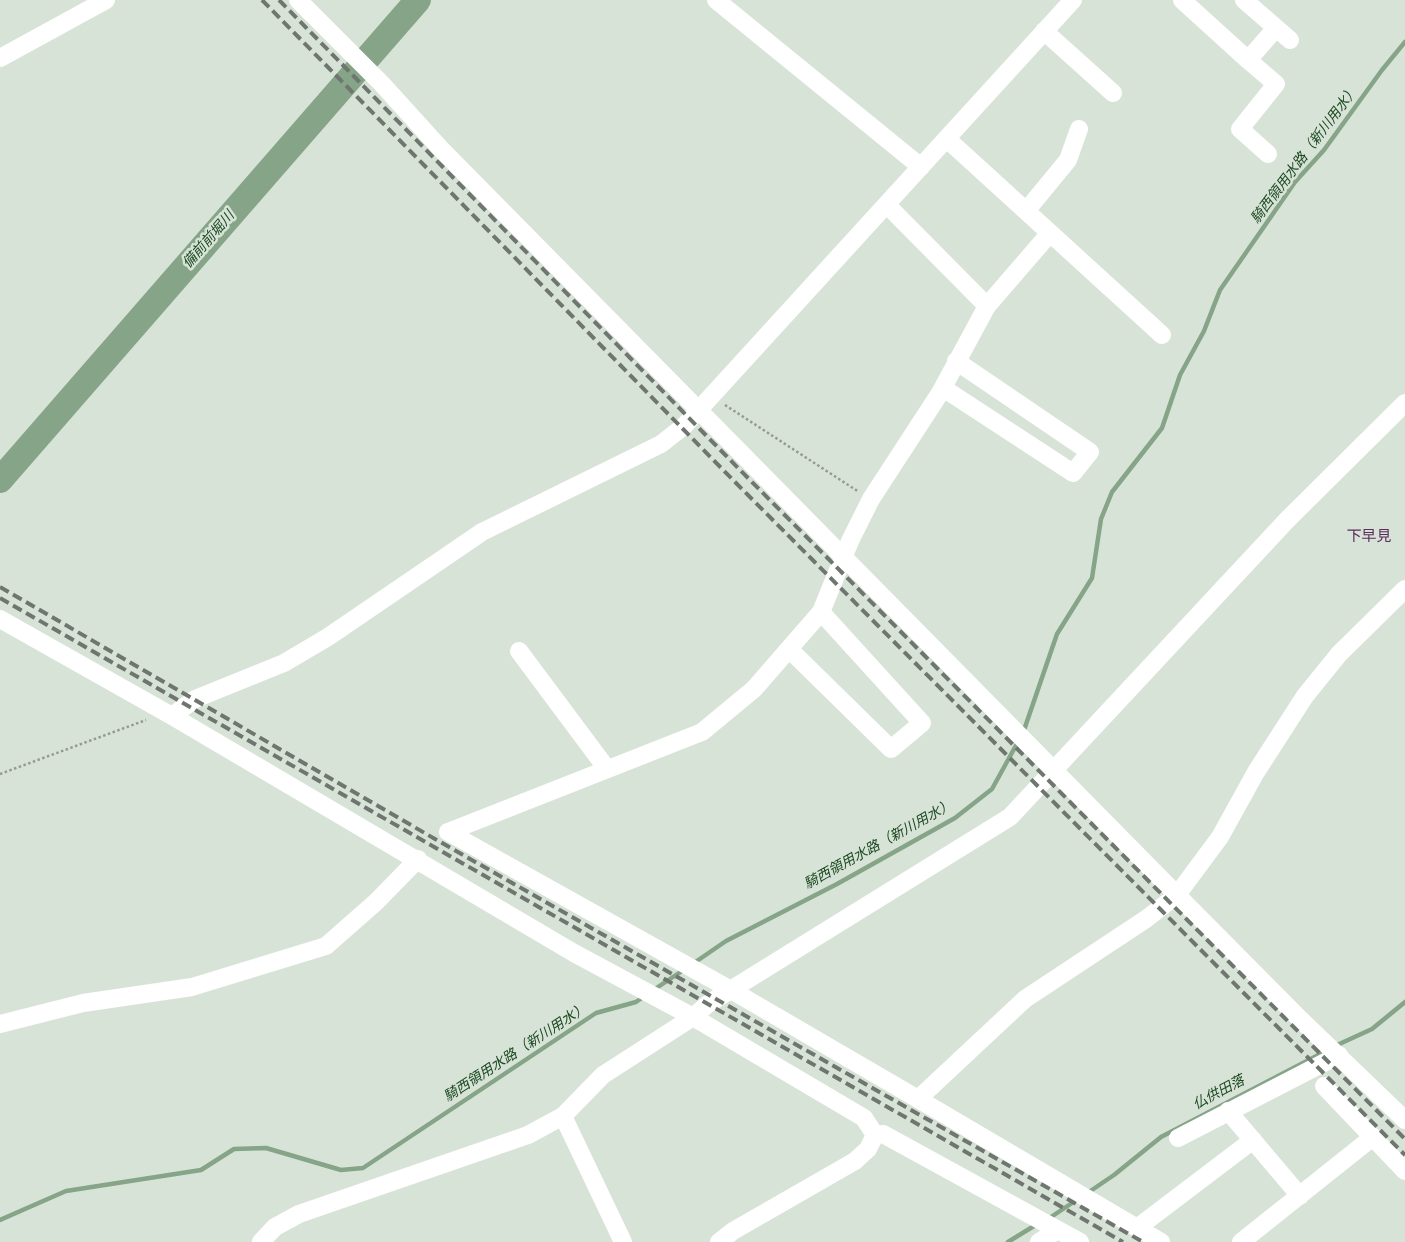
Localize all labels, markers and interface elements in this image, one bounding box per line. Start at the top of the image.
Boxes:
water label: 騎西領用水路（新川用水） [1248,83,1362,227]
water label: 備前前堀川 [180,208,238,272]
district label: 下早見 [1347,528,1391,546]
water label: 騎西領用水路（新川用水） [801,797,957,893]
water label: 騎西領用水路（新川用水） [441,1000,591,1106]
water label: 仏供田落 [1190,1072,1248,1114]

